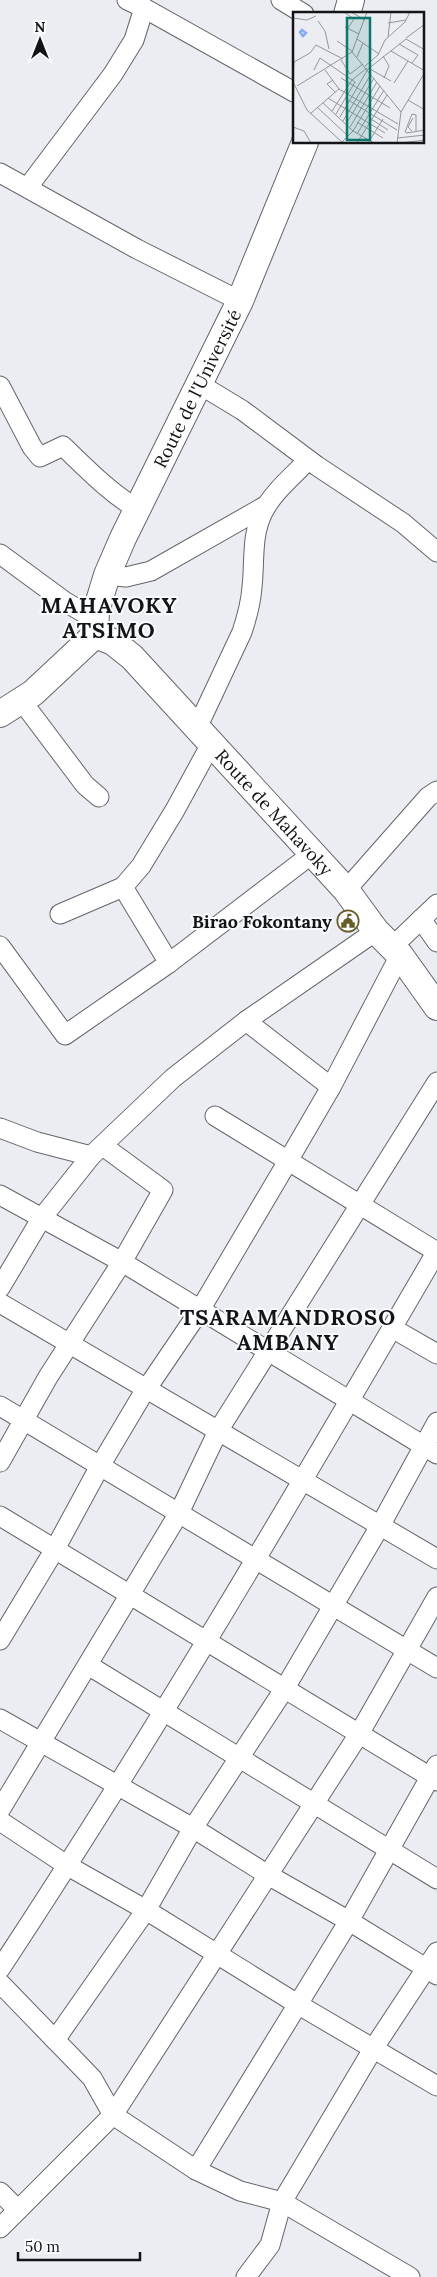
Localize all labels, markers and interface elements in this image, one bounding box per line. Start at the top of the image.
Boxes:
inset map [293,12,424,144]
north arrow [15,15,65,65]
text: N [35,18,46,36]
street label: Route de l'Université [148,305,246,472]
district label: MAHAVOKY ATSIMO [41,591,177,644]
street label: Route de Mahavoky [211,744,339,880]
public building icon: Birao Fokontany [336,909,360,933]
place label: Birao Fokontany [192,910,332,933]
district label: TSARAMANDROSO AMBANY [180,1303,396,1356]
scale bar [18,2230,140,2262]
text: 50 m [25,2237,60,2256]

